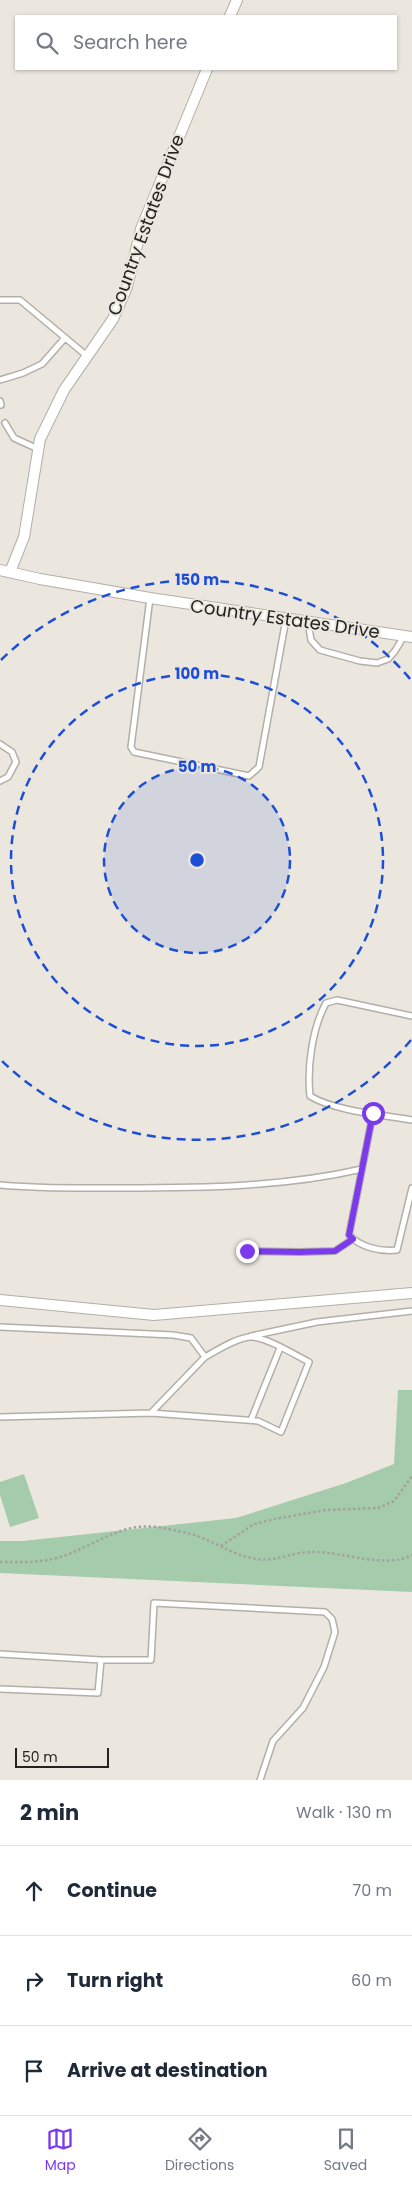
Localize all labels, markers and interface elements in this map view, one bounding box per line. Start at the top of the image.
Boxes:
search box [15,15,397,70]
icon: search [33,29,61,57]
text: Search here [73,29,187,56]
street label: Country Estates Drive [101,131,190,319]
text: 150 m [175,569,219,590]
street label: Country Estates Drive [189,593,381,644]
text: 100 m [175,663,219,684]
text: 50 m [178,756,216,777]
centre of rings [188,851,206,869]
route start [362,1102,385,1125]
route end [236,1240,259,1263]
scale bar [15,1745,109,1768]
text: 50 m [22,1747,58,1767]
text: 2 min [20,1798,79,1827]
text: Walk · 130 m [296,1801,392,1824]
icon: ahead [20,1877,48,1905]
text: Continue [67,1877,157,1904]
text: 70 m [352,1879,392,1902]
icon: right [20,1967,48,1995]
text: Turn right [67,1967,163,1994]
text: 60 m [351,1969,392,1992]
icon: arrive [20,2057,48,2085]
text: Arrive at destination [67,2057,268,2084]
tab: Map [45,2125,76,2176]
tab: Directions [165,2125,234,2176]
tab: Saved [324,2125,367,2176]

